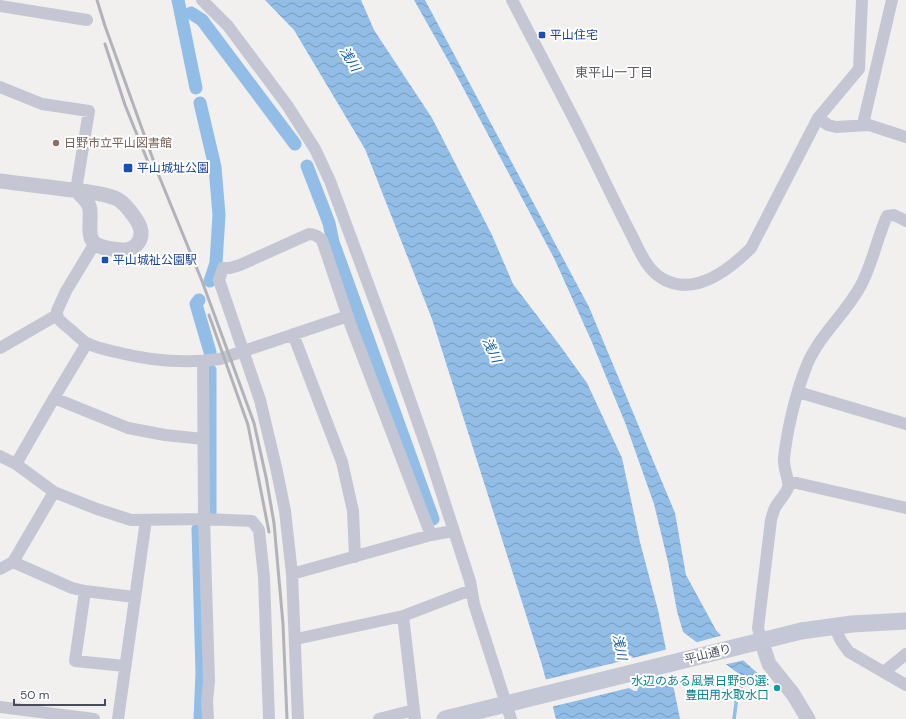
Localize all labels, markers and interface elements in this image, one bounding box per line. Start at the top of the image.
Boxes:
place label: 平山住宅 [550,27,598,43]
marker: 平山住宅 [537,30,547,40]
water label: 浅川 [336,43,365,76]
district label: 東平山一丁目 [575,64,653,81]
place label: 日野市立平山図書館 [64,135,172,151]
marker: 日野市立平山図書館 [51,138,61,148]
place label: 平山城址公園 [137,160,209,176]
marker: 平山城址公園 [122,162,134,174]
place label: 平山城祉公園駅 [113,252,197,268]
marker: 平山城祉公園駅 [100,255,110,265]
water label: 浅川 [479,335,506,367]
water label: 浅川 [609,633,631,663]
street label: 平山通り [683,640,733,668]
place label: 水辺のある風景日野50選: 豊田用水取水口 [631,673,769,703]
scale bar [14,681,105,707]
marker: 水辺のある風景日野50選: 豊田用水取水口 [772,683,782,693]
text: 50 m [20,687,49,703]

